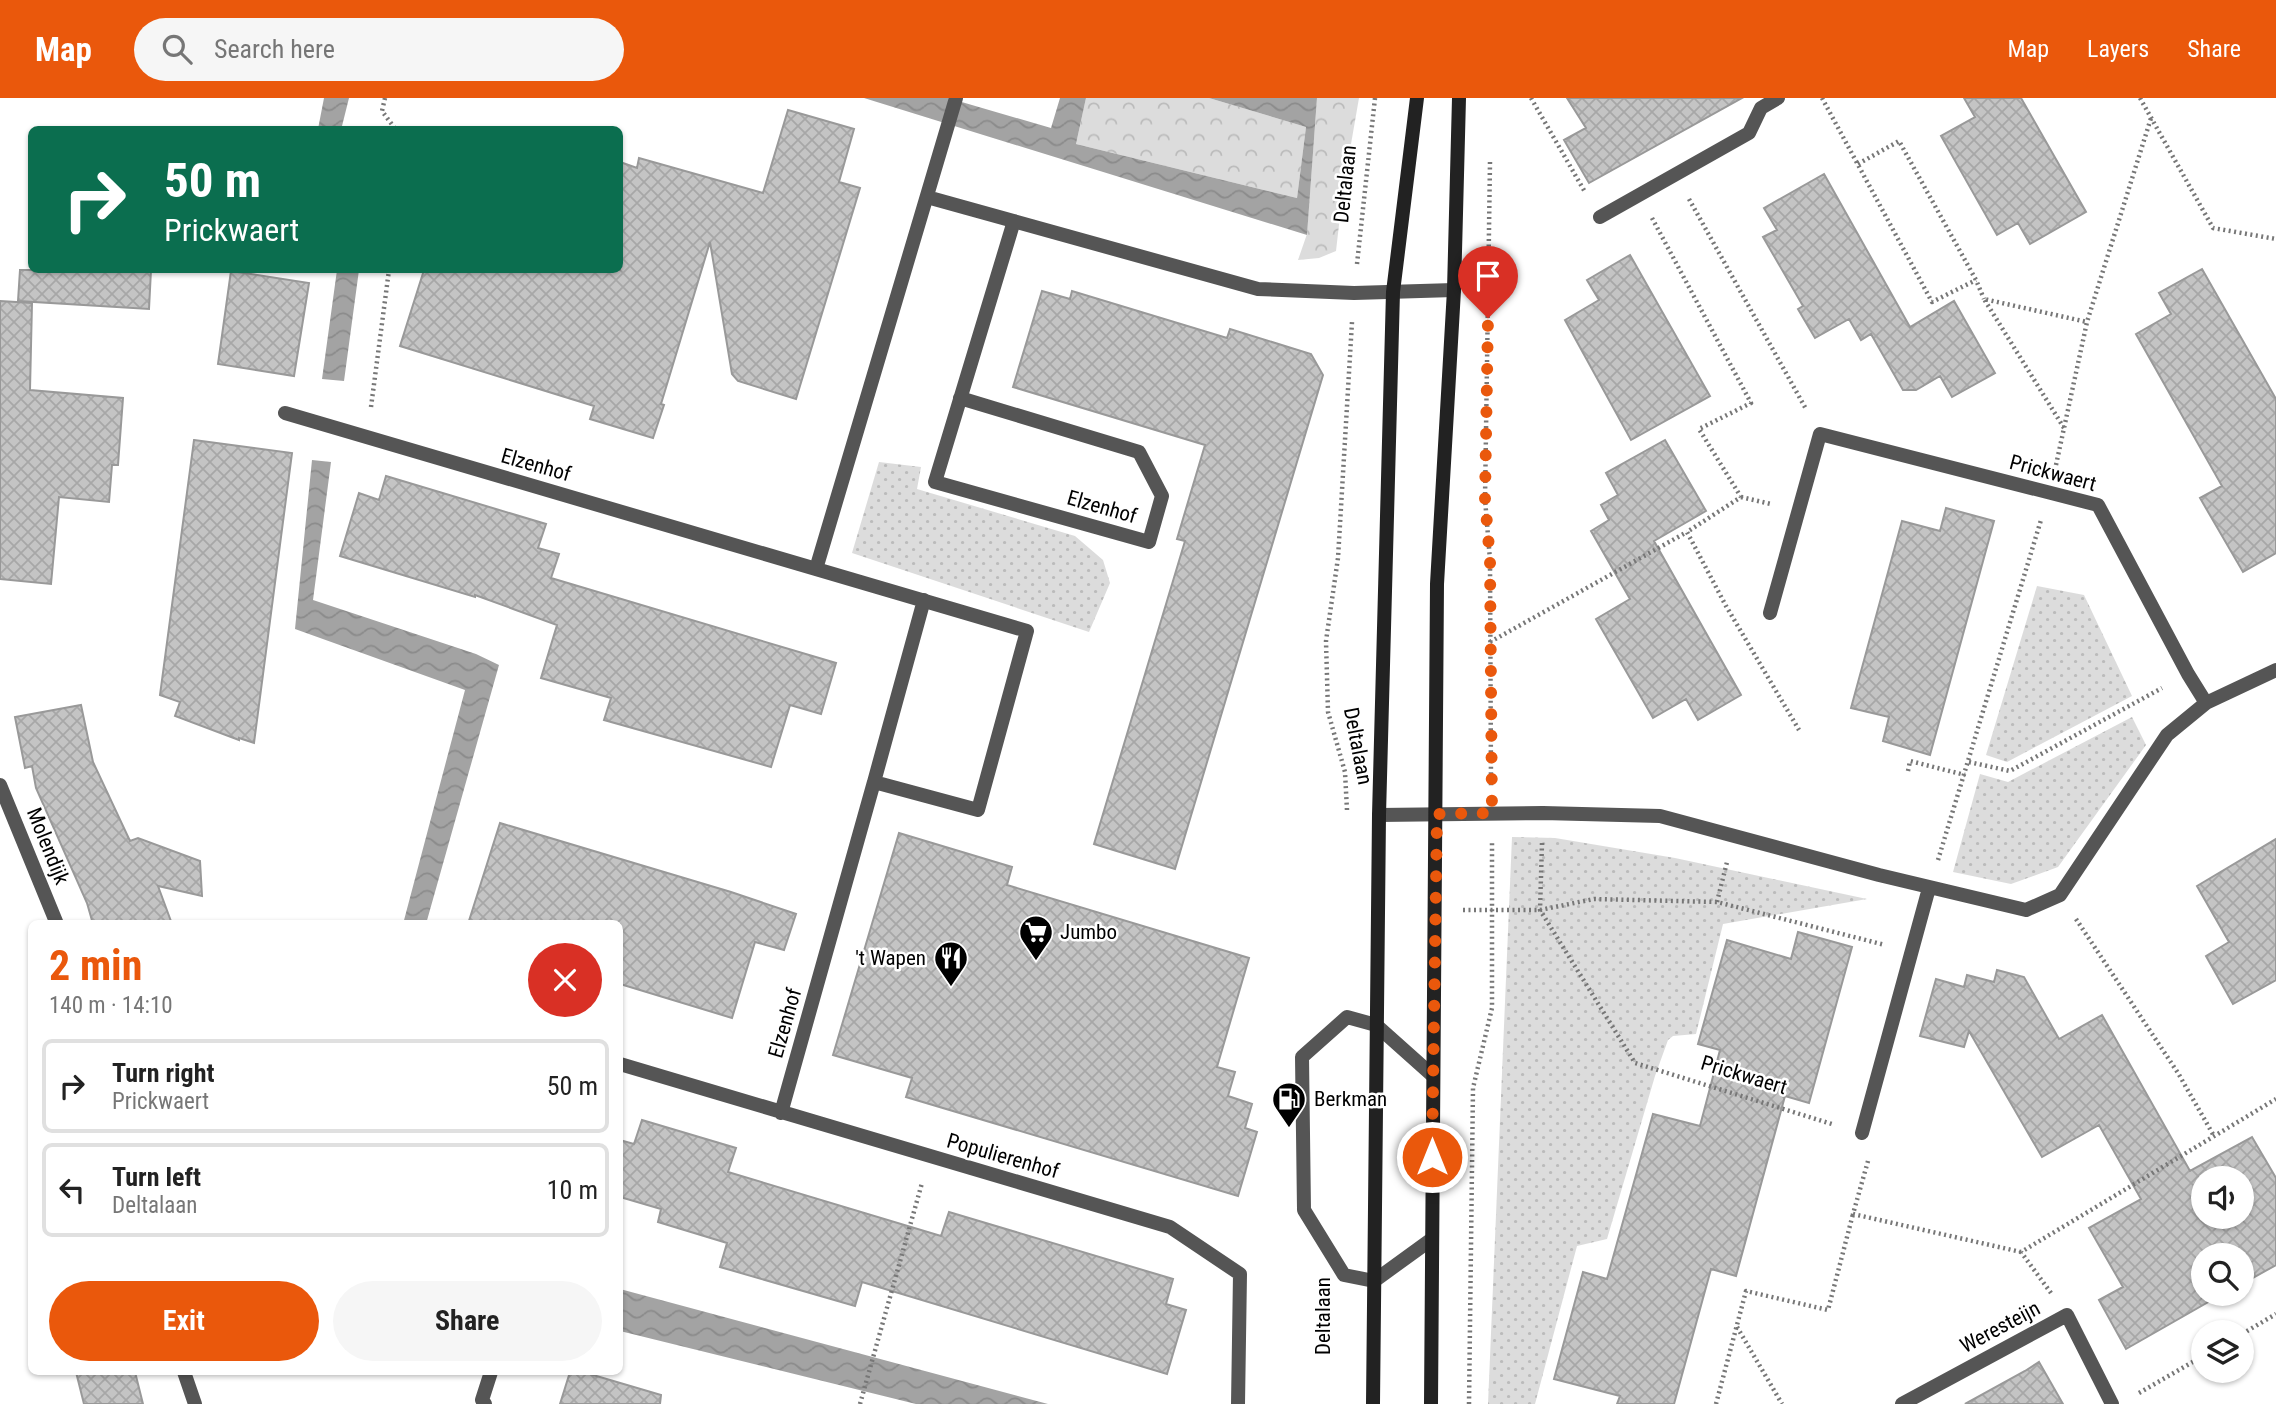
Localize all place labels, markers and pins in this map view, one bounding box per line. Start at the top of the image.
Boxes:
pin [1458,246,1518,318]
supermarket icon: Jumbo [1017,913,1055,962]
place label: Jumbo [1060,920,1117,944]
restaurant icon: 't Wapen [932,939,970,988]
place label: 't Wapen [855,946,926,970]
fuel station icon: Berkman [1270,1080,1308,1129]
place label: Berkman [1314,1087,1387,1111]

